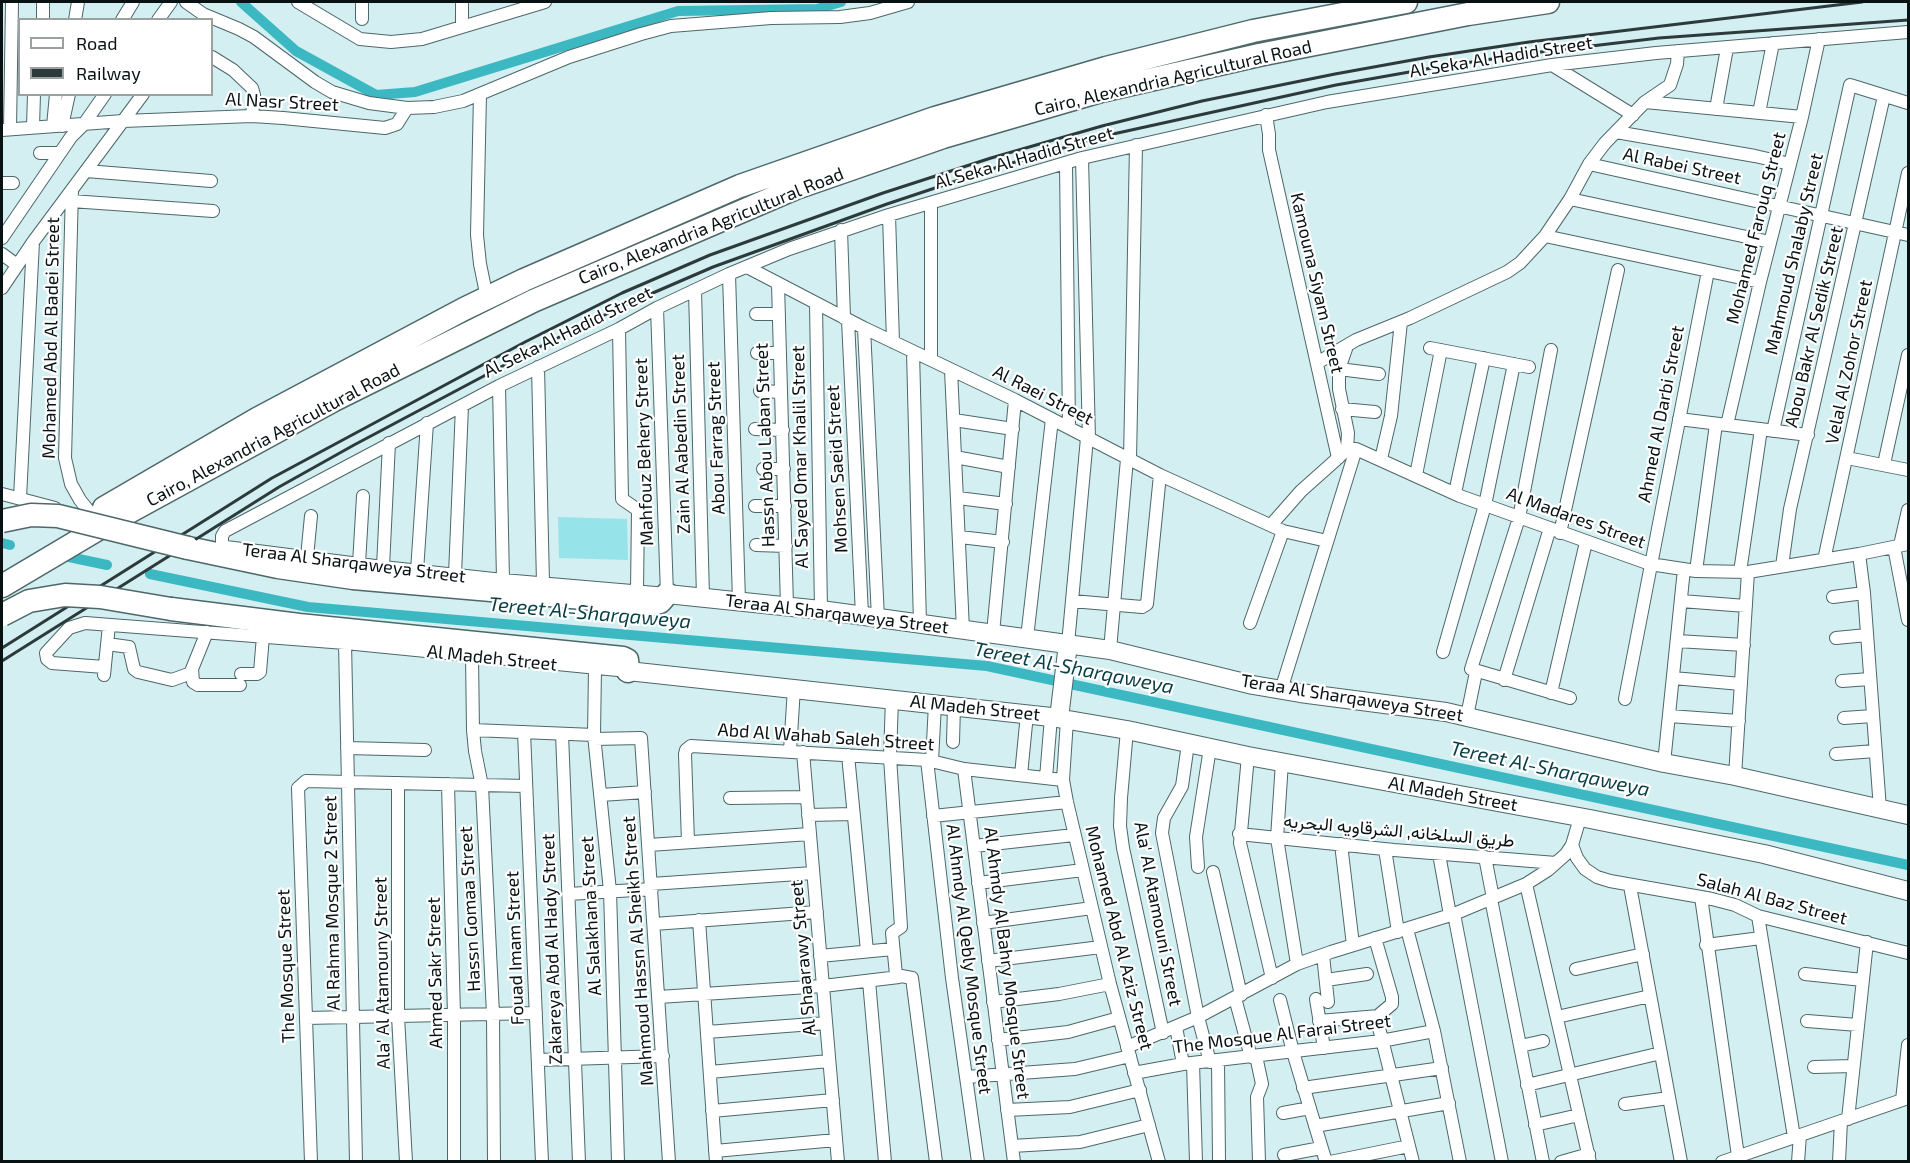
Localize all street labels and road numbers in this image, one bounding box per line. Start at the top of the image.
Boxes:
street label: Al Seka Al Hadid Street [1408,32,1594,82]
street label: Cairo, Alexandria Agricultural Road [1032,36,1314,120]
street label: Al Nasr Street [225,88,339,116]
street label: Al Seka Al Hadid Street [932,122,1116,194]
street label: Mohamed Farouq Street [1722,130,1790,326]
street label: Al Rabei Street [1621,143,1743,189]
street label: Mahmoud Shalaby Street [1760,151,1828,357]
street label: Cairo, Alexandria Agricultural Road [575,163,847,289]
street label: Kamouna Siyam Street [1286,191,1348,375]
street label: Mohamed Abd Al Badei Street [38,217,64,459]
street label: Abou Bakr Al Sedik Street [1780,224,1848,430]
street label: Velal Al Zohor Street [1821,278,1877,446]
street label: Al Seka Al Hadid Street [480,282,656,382]
street label: Ahmed Al Darbi Street [1633,324,1689,504]
street label: Hassn Abou Laban Street [751,342,779,548]
street label: Al Sayed Omar Khalil Street [787,345,813,569]
street label: Zain Al Aabedin Street [667,354,695,534]
street label: Mahfouz Behery Street [630,358,658,546]
street label: Cairo, Alexandria Agricultural Road [143,359,403,511]
street label: Al Raei Street [989,360,1097,430]
street label: Abou Farrag Street [703,361,729,515]
street label: Mohsen Saeid Street [822,384,852,554]
street label: Al Madares Street [1504,483,1648,553]
street label: Teraa Al Sharqaweya Street [241,539,467,587]
street label: Teraa Al Sharqaweya Street [724,590,950,638]
street label: Al Madeh Street [426,640,558,676]
street label: Teraa Al Sharqaweya Street [1239,670,1465,726]
street label: Al Madeh Street [909,690,1041,726]
street label: Abd Al Wahab Saleh Street [717,719,935,755]
street label: Al Madeh Street [1387,772,1519,816]
street label: Al Rahma Mosque 2 Street [319,795,345,1011]
street label: طريق السلخانه, الشرقاويه البحريه [1283,810,1515,852]
street label: Mahmoud Hassn Al Sheikh Street [618,815,658,1087]
street label: Ala' Al Atamouni Street [1130,820,1186,1008]
street label: Al Ahmdy Al Qebly Mosque Street [942,823,996,1095]
street label: Mohamed Abd Al Aziz Street [1081,824,1157,1052]
street label: Hassn Gomaa Street [455,826,485,992]
street label: Al Ahmdy Al Bahry Mosque Street [980,826,1034,1100]
street label: Zakareya Abd Al Hady Street [537,833,567,1065]
street label: Al Salakhana Street [576,836,606,996]
street label: Salah Al Baz Street [1695,869,1849,929]
street label: Fouad Imam Street [502,871,528,1025]
street label: Ala' Al Atamouny Street [370,877,394,1069]
street label: Al Shaarawy Street [785,879,821,1037]
street label: The Mosque Street [273,889,299,1043]
street label: Ahmed Sakr Street [423,897,447,1049]
street label: The Mosque Al Farai Street [1172,1010,1392,1058]

